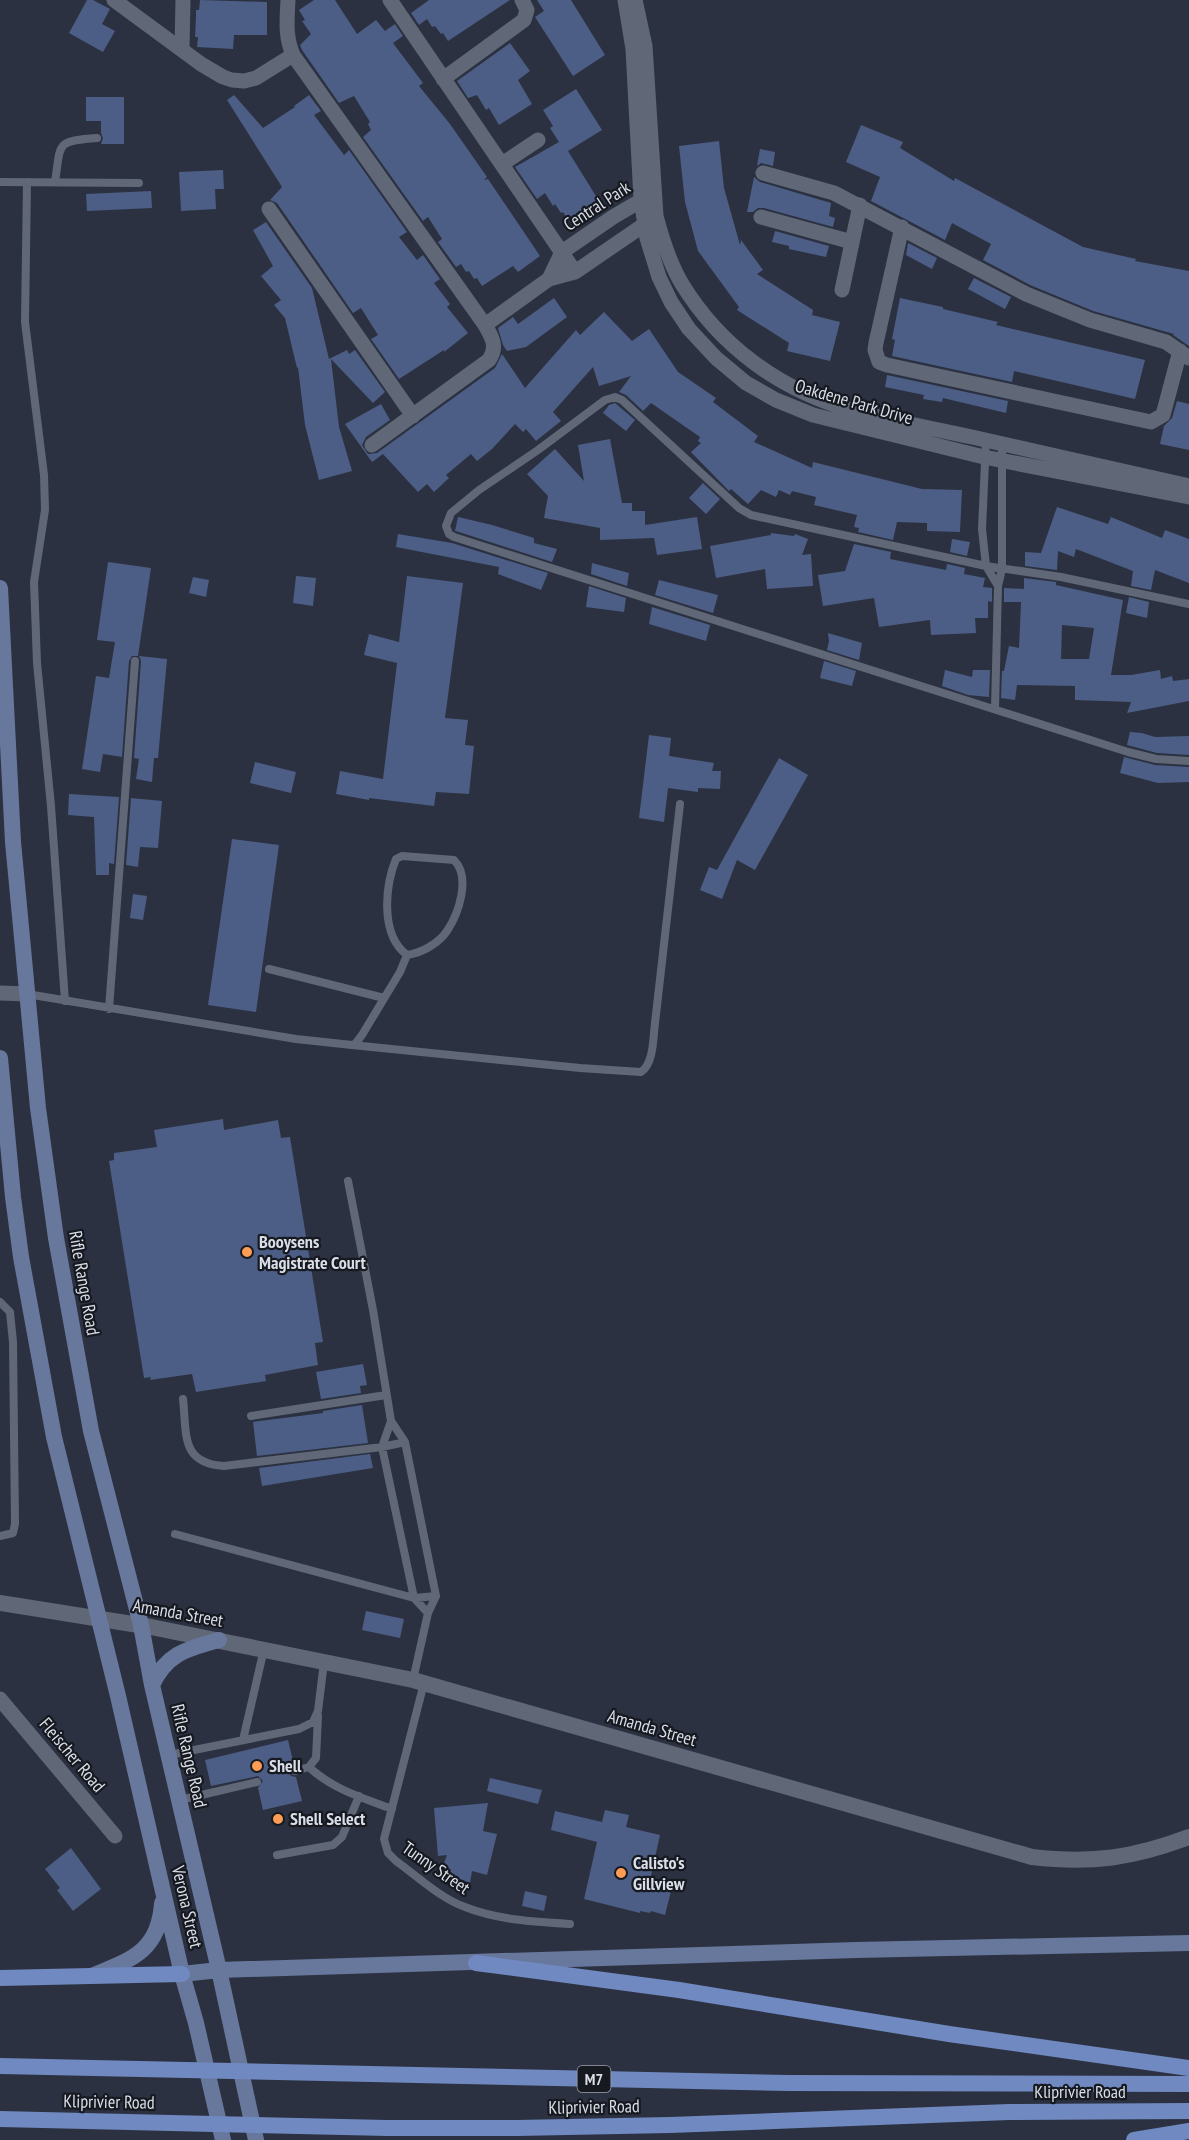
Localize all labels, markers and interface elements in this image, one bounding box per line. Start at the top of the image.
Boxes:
street label: Central Park [559,176,634,236]
street label: Oakdene Park Drive [793,374,916,429]
street label: Rifle Range Road [64,1229,105,1337]
place label: Booysens Magistrate Court [259,1230,367,1274]
marker: Booysens Magistrate Court [240,1245,254,1259]
street label: Amanda Street [131,1593,225,1632]
street label: Rifle Range Road [166,1702,213,1810]
street label: Amanda Street [605,1704,699,1751]
street label: Fleischer Road [35,1713,110,1797]
place label: Shell [269,1754,302,1777]
marker: Shell [250,1759,264,1773]
place label: Shell Select [290,1807,366,1830]
marker: Shell Select [271,1812,285,1826]
street label: Tunny Street [398,1836,475,1899]
place label: Calisto's Gillview [633,1851,685,1895]
street label: Verona Street [167,1863,208,1950]
marker: Calisto's Gillview [614,1866,628,1880]
road number: M7 [578,2066,610,2092]
street label: Kliprivier Road [1034,2080,1126,2103]
street label: Kliprivier Road [63,2089,155,2114]
street label: Kliprivier Road [548,2094,640,2119]

